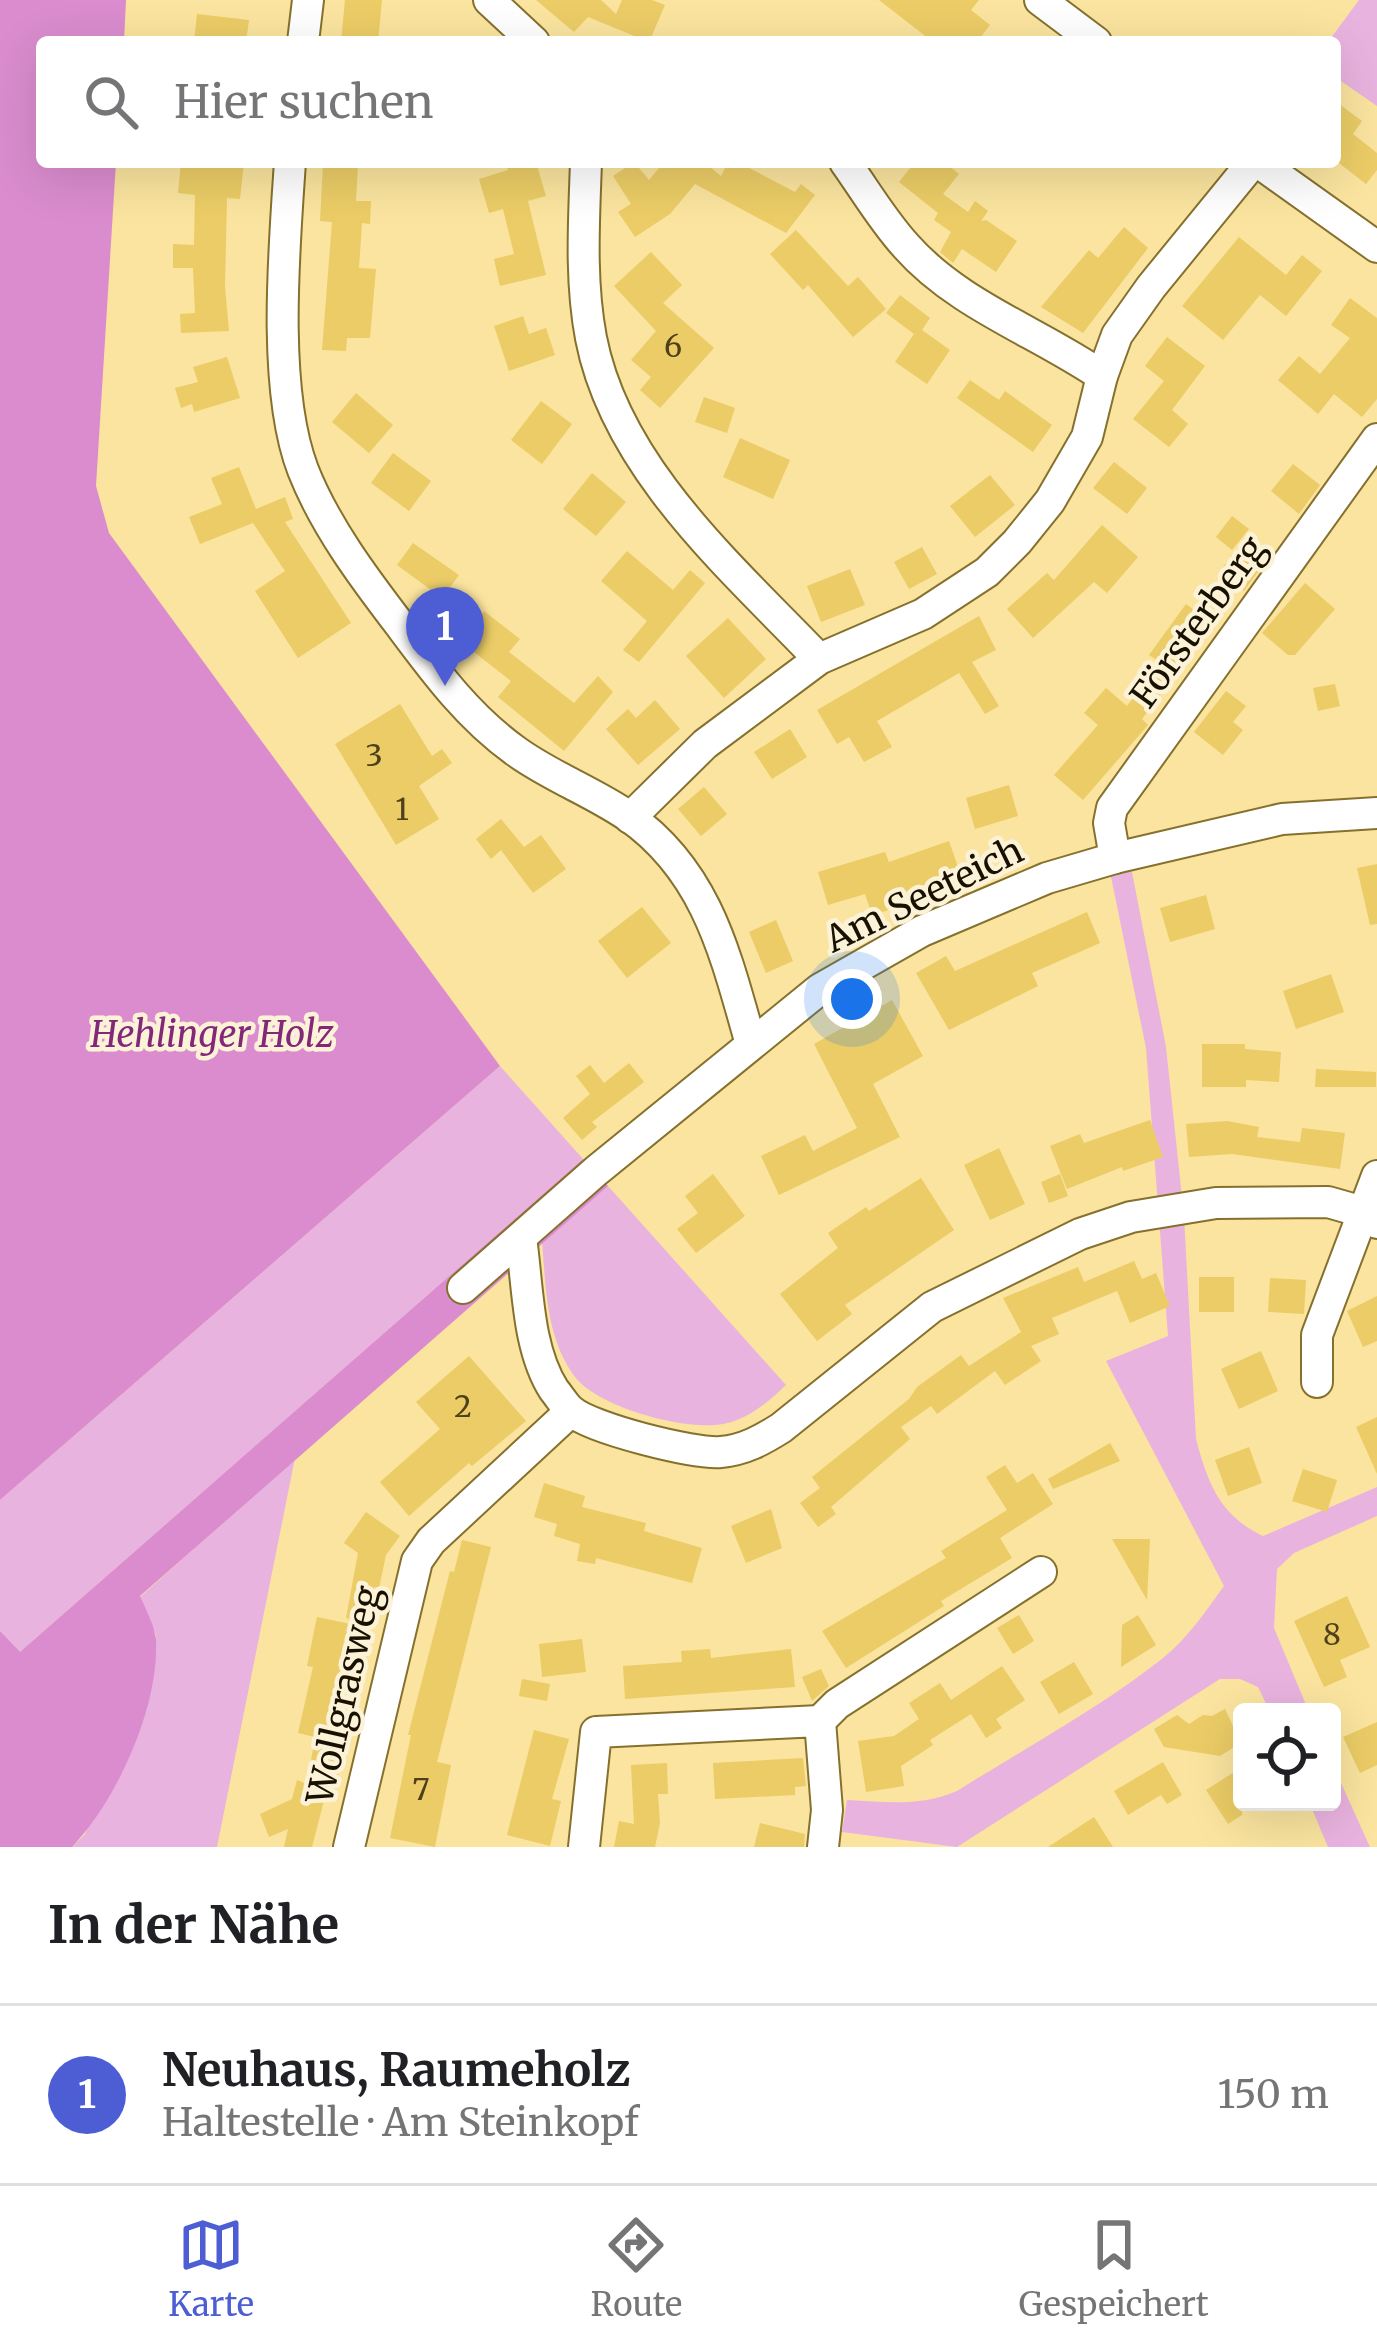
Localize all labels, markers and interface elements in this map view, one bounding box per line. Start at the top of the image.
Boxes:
search box [36,36,1341,168]
icon: search [78,69,144,135]
text: Hier suchen [174,74,433,130]
house number: 6 [664,327,682,365]
street label: Försterberg [1121,527,1275,717]
pin: 1 [406,587,484,686]
house number: 3 [365,736,383,774]
house number: 1 [395,790,409,828]
street label: Am Seeteich [817,828,1030,963]
your location [822,969,882,1029]
park label: Hehlinger Holz [89,1012,334,1057]
house number: 2 [454,1387,472,1425]
street label: Wollgrasweg [297,1581,391,1810]
house number: 8 [1323,1615,1341,1653]
map controls [1233,1703,1341,1811]
button: locate [1233,1703,1341,1811]
house number: 7 [412,1770,430,1808]
text: In der Nähe [48,1893,339,1957]
text: Neuhaus, Raumeholz [162,2042,630,2098]
text: 1 [78,2070,96,2119]
text: 150 m [1217,2070,1329,2119]
text: Haltestelle · Am Steinkopf [162,2098,639,2147]
tab: Karte [168,2212,254,2325]
tab: Route [590,2212,682,2325]
tab: Gespeichert [1019,2212,1209,2325]

